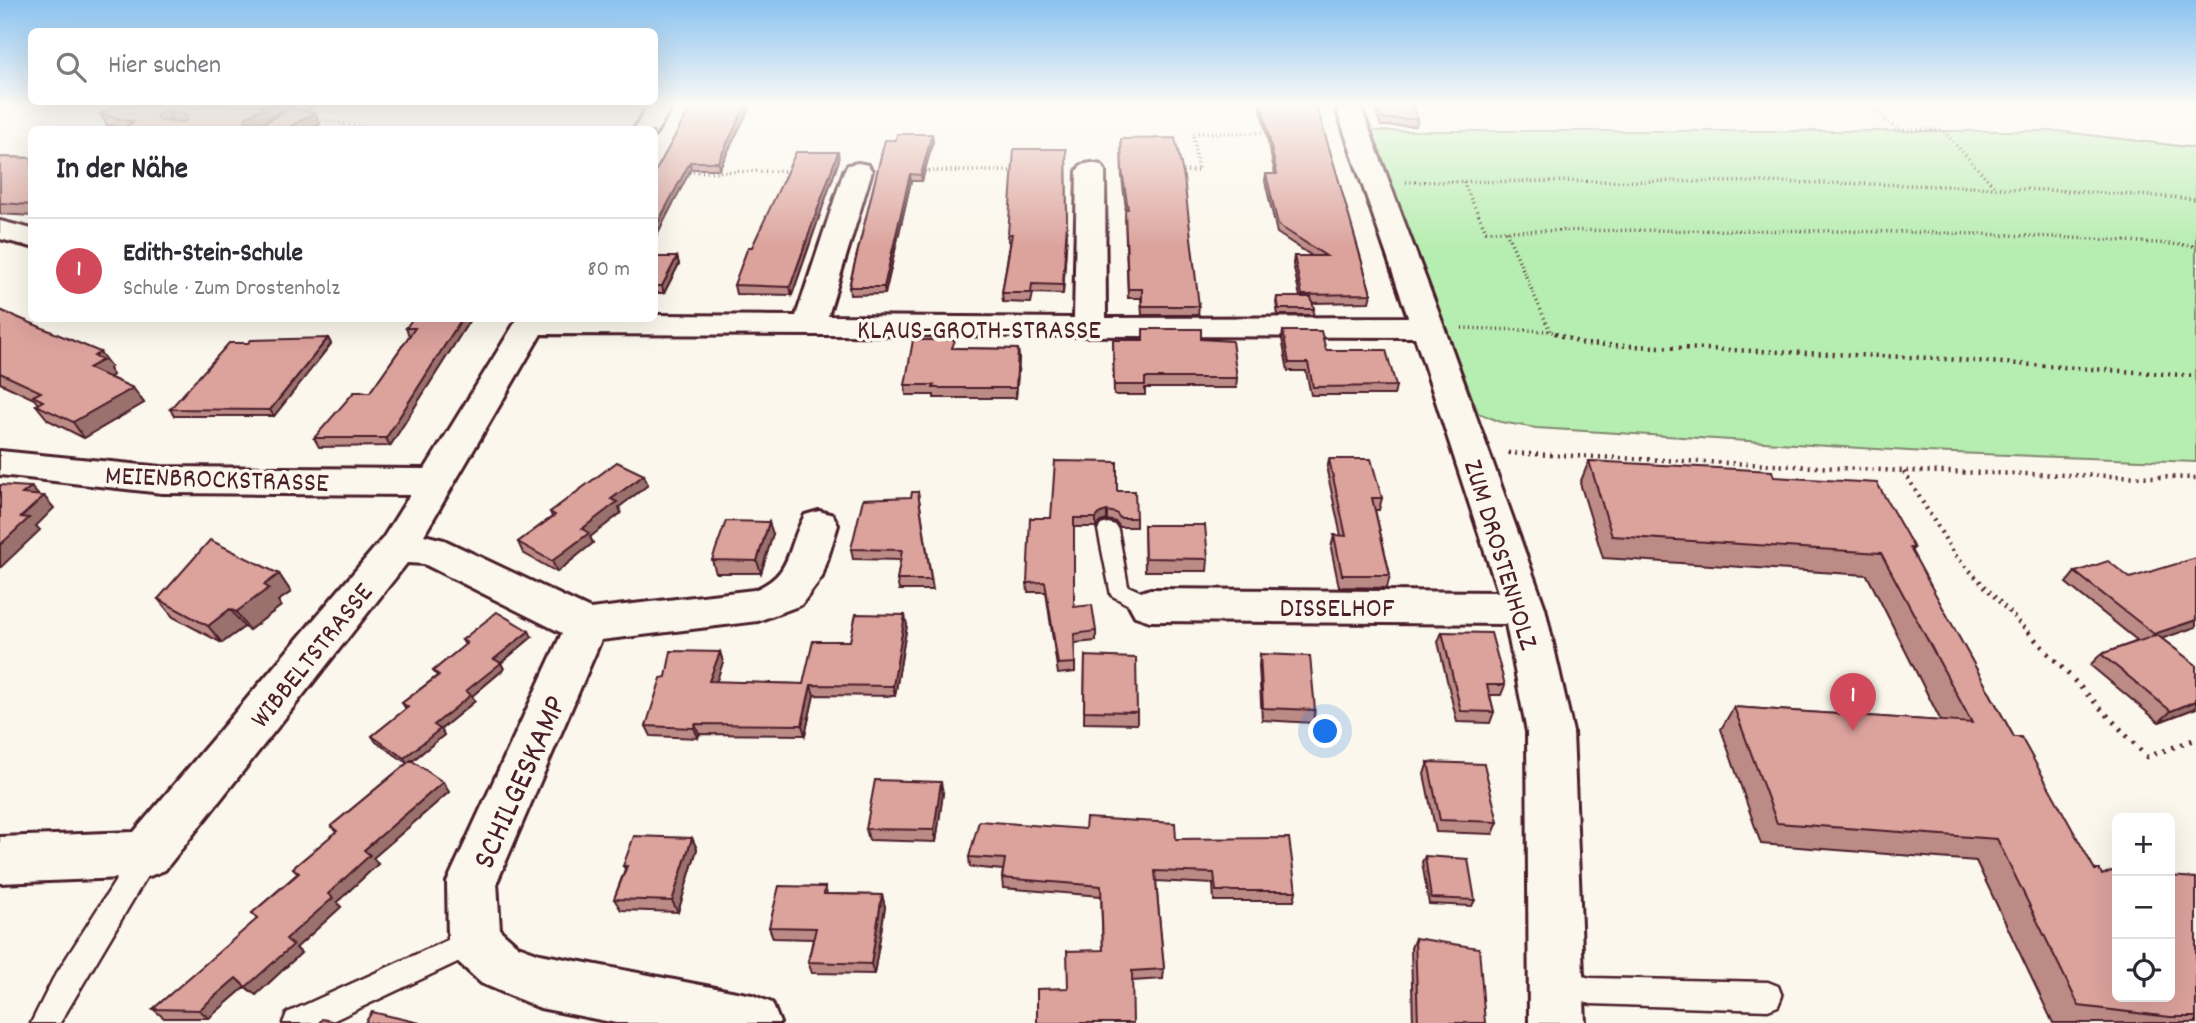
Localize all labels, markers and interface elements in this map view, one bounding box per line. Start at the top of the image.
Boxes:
search box [28,28,658,105]
icon: search [52,48,90,86]
text: Hier suchen [108,48,221,85]
text: In der Nähe [56,150,188,193]
text: Edith-Stein-Schule [123,236,303,273]
text: 1 [76,254,82,287]
text: 80 m [587,254,630,287]
text: Schule · Zum Drostenholz [123,273,340,306]
street label: KLAUS-GROTH-STRASSE [857,313,1101,353]
street label: ZUM DROSTENHOLZ [1450,455,1546,656]
street label: MEIENBROCKSTRASSE [104,458,330,506]
street label: WIBBELTSTRASSE [243,576,385,738]
street label: DISSELHOF [1280,591,1395,631]
pin: 1 [1830,673,1876,731]
street label: SCHILGESKAMP [463,689,581,877]
your location [1308,714,1342,748]
map controls [2112,813,2175,1002]
button: + [2112,813,2175,876]
button: − [2112,876,2175,939]
button: locate [2112,939,2175,1002]

